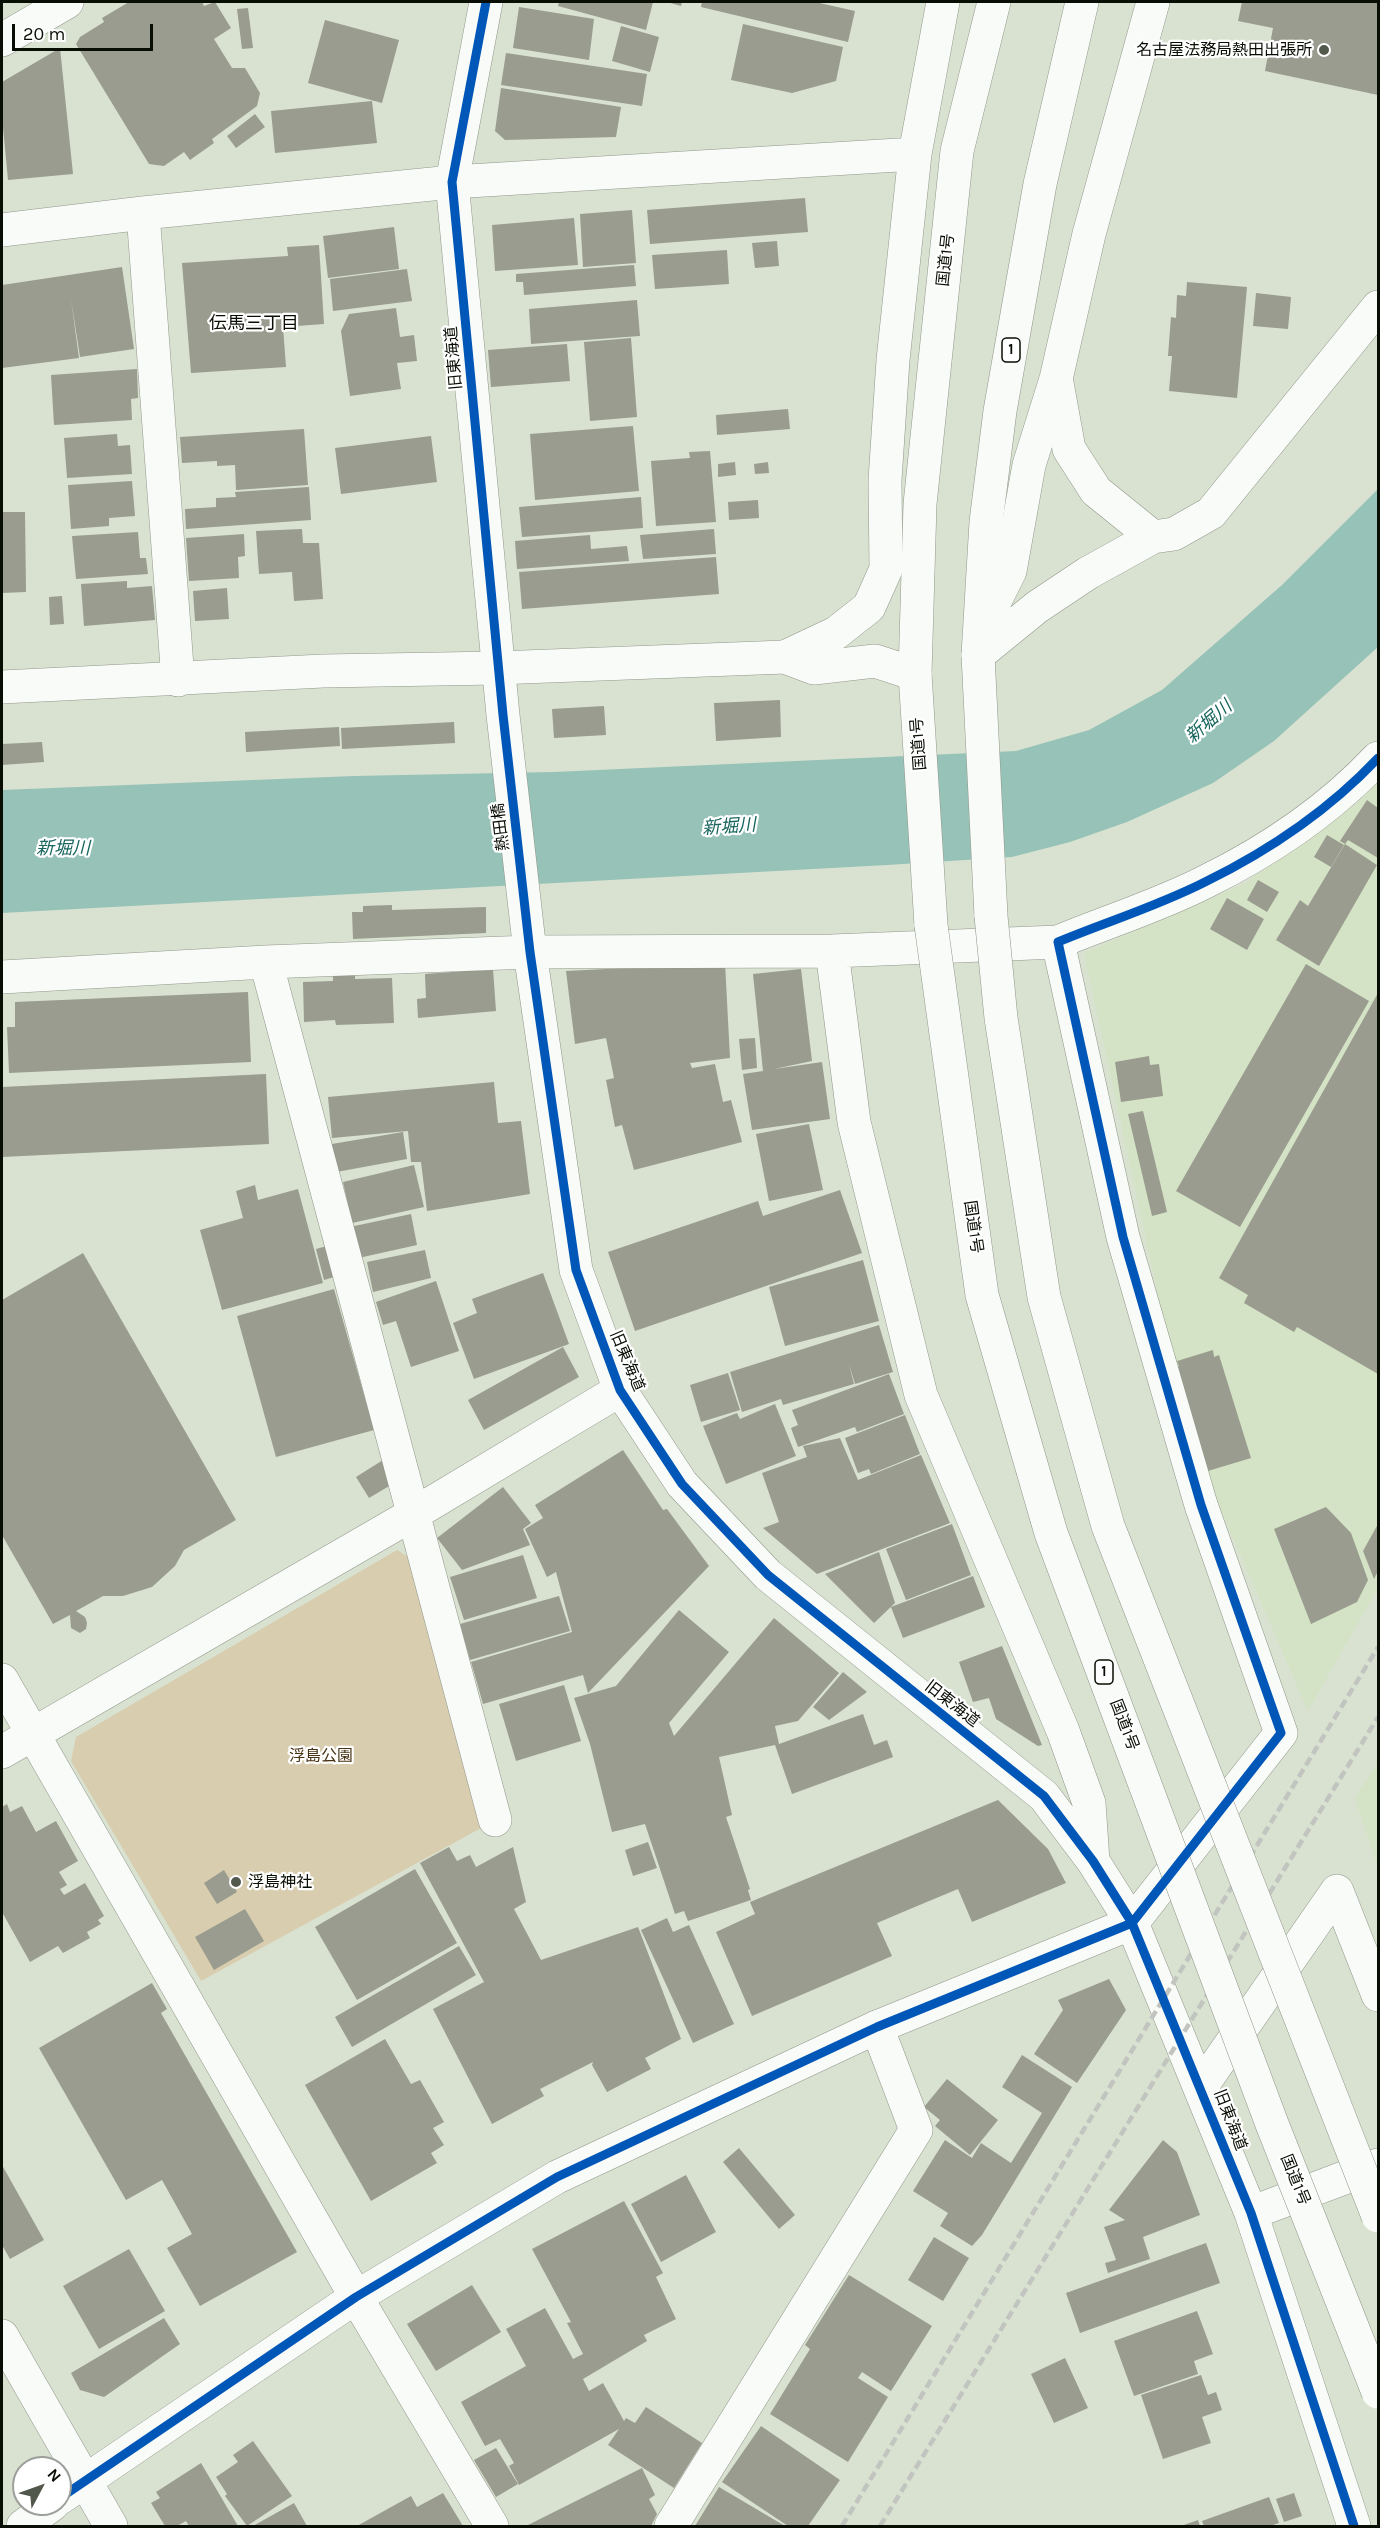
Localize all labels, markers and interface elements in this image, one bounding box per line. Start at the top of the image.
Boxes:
scale bar [15,12,156,50]
text: 20 m [23,23,65,45]
place label: 名古屋法務局熱田出張所 [1136,40,1312,60]
marker: 名古屋法務局熱田出張所 [1317,43,1331,57]
street label: 国道1号 [934,232,958,288]
district label: 伝馬三丁目 [209,313,299,335]
street label: 旧東海道 [442,325,466,391]
road number: 1 [1002,338,1020,362]
water label: 新堀川 [1182,696,1236,748]
street label: 国道1号 [908,717,930,771]
street label: 熱田橋 [489,802,513,852]
water label: 新堀川 [701,814,757,840]
water label: 新堀川 [36,838,90,860]
street label: 国道1号 [960,1199,986,1255]
street label: 旧東海道 [606,1328,648,1394]
road number: 1 [1095,1660,1113,1684]
street label: 旧東海道 [921,1677,983,1731]
street label: 国道1号 [1105,1697,1143,1753]
park label: 浮島公園 [289,1746,353,1766]
place label: 浮島神社 [248,1872,312,1892]
marker: 浮島神社 [229,1875,243,1889]
street label: 旧東海道 [1210,2087,1250,2153]
street label: 国道1号 [1276,2152,1314,2208]
north arrow [12,2456,72,2516]
text: N [44,2465,65,2486]

